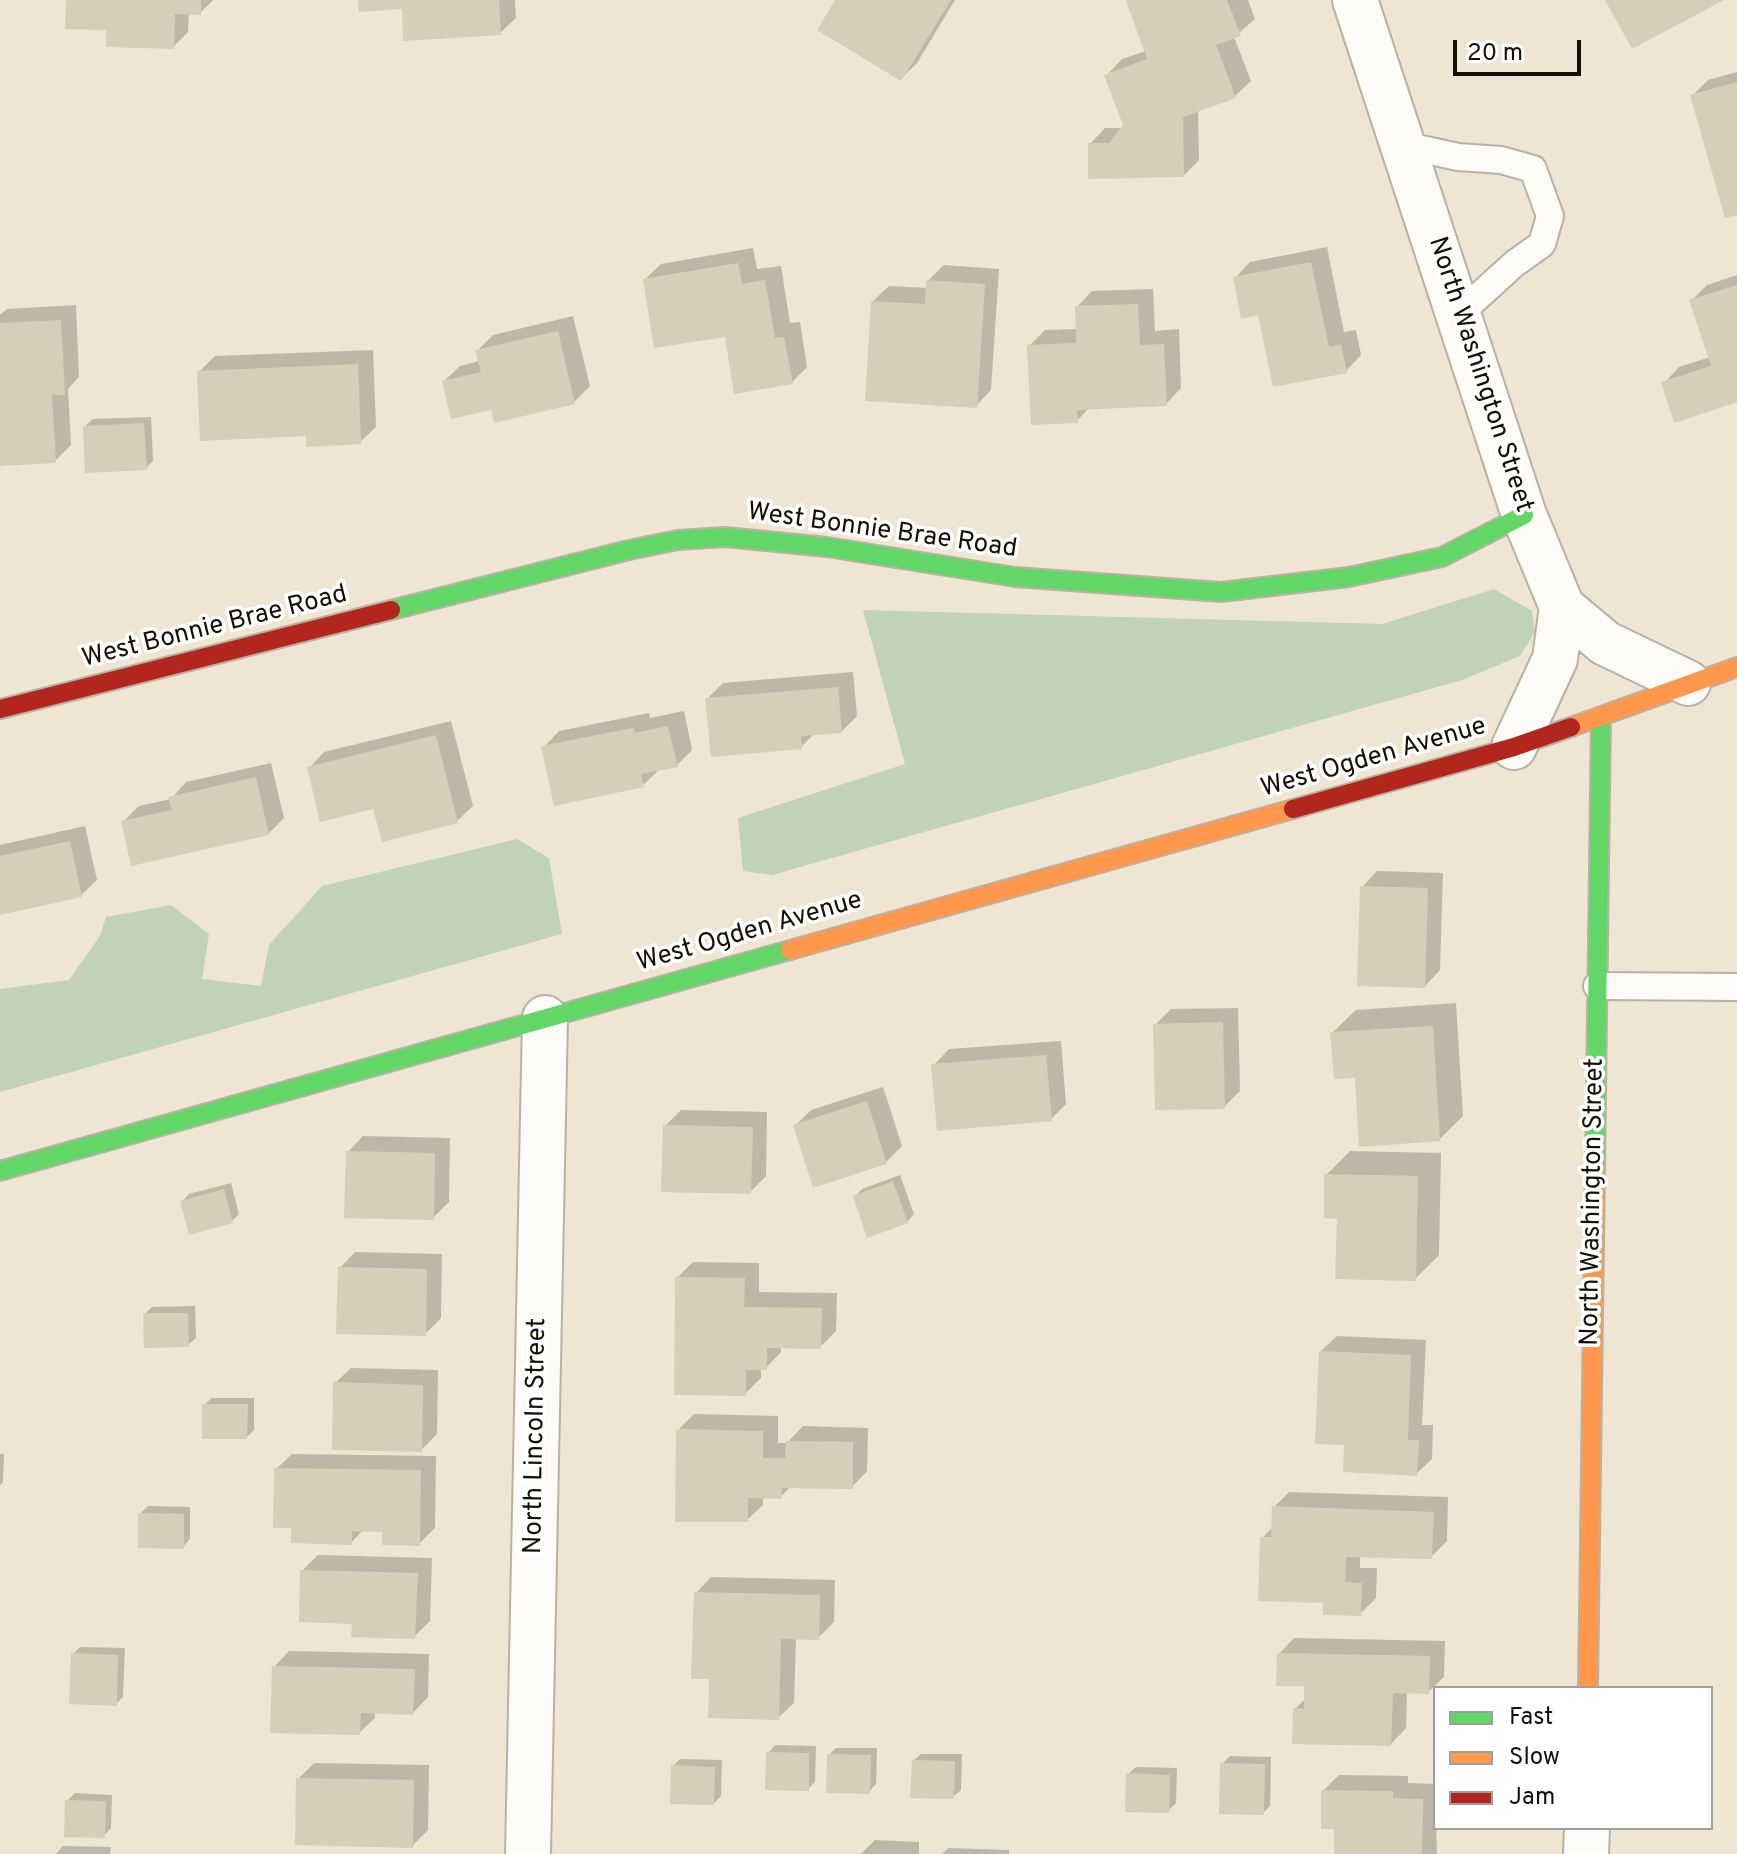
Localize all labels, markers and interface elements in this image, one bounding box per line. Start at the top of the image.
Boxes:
scale bar [1457,24,1585,74]
text: 20 m [1467,39,1523,69]
street label: North Washington Street [1420,233,1538,517]
street label: West Bonnie Brae Road [745,498,1019,566]
street label: West Bonnie Brae Road [79,580,351,676]
street label: West Ogden Avenue [1258,712,1490,806]
street label: West Ogden Avenue [634,886,866,980]
street label: North Washington Street [1576,1058,1612,1346]
street label: North Lincoln Street [519,1318,555,1554]
legend [1433,1686,1713,1830]
text: Fast [1509,1703,1553,1733]
text: Slow [1509,1743,1560,1773]
text: Jam [1509,1783,1555,1813]

